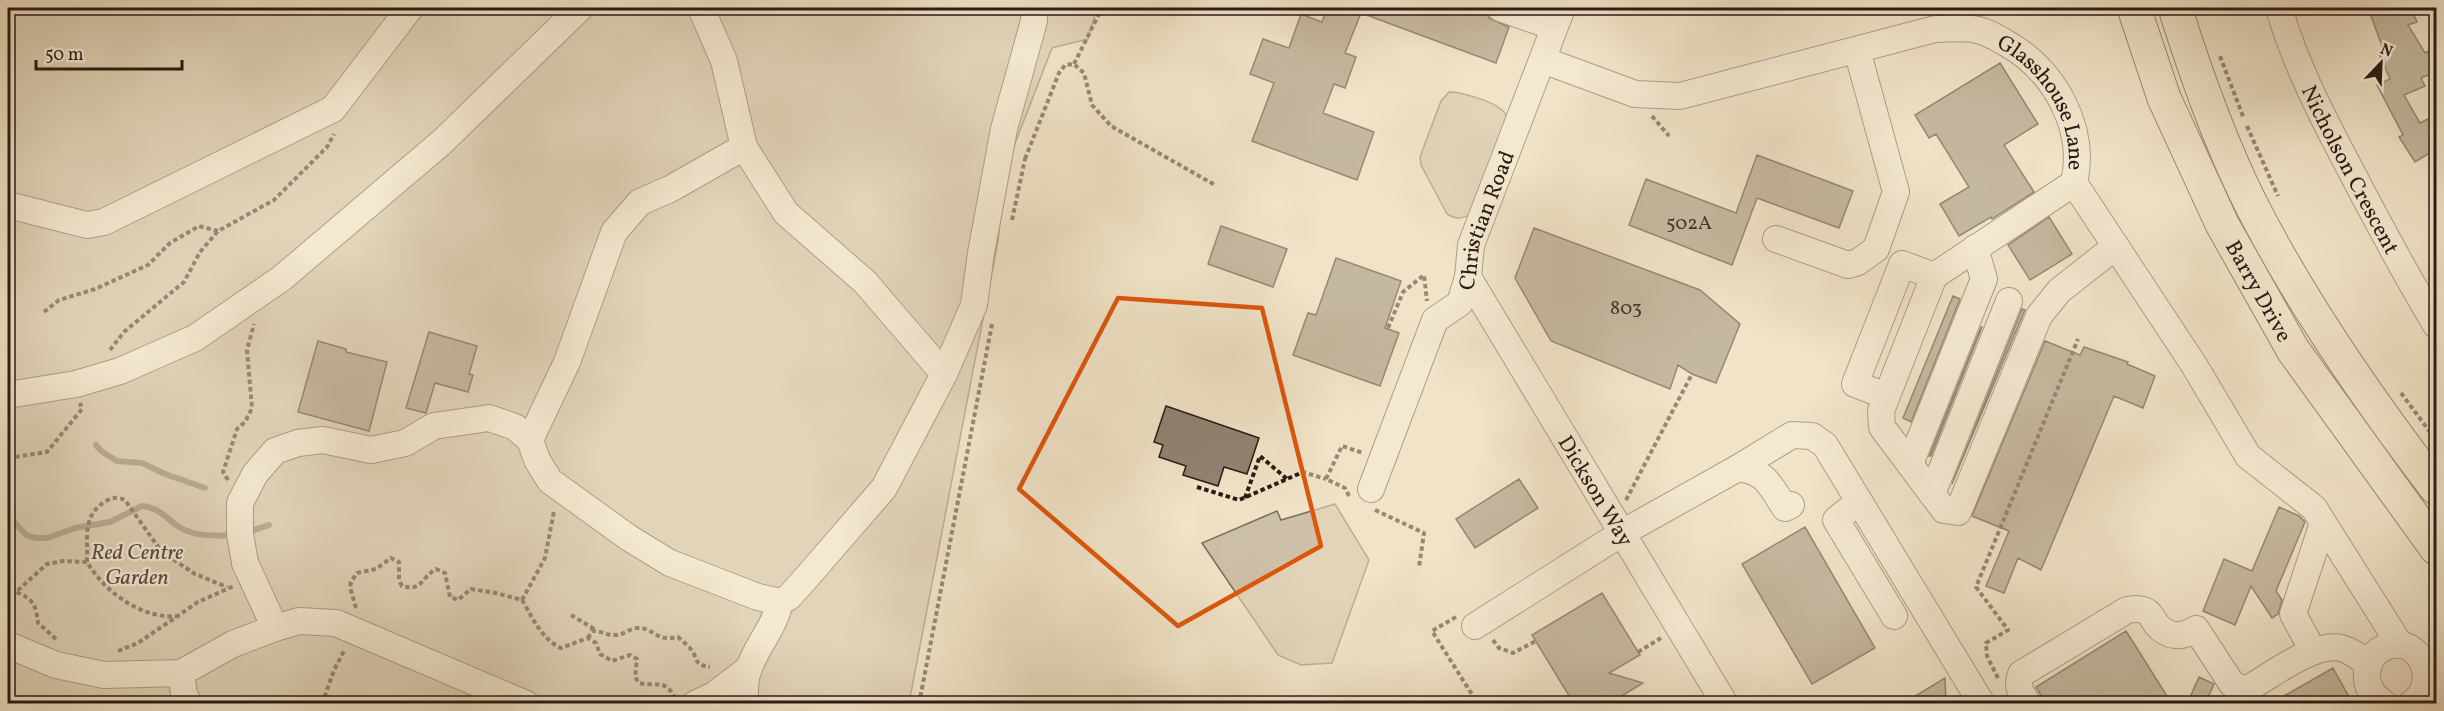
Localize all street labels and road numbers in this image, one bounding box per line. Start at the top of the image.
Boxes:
street label: Glasshouse Lane [1991,28,2090,171]
street label: Nicholson Crescent [2292,81,2406,261]
street label: Christian Road [1452,147,1524,295]
street label: Barry Drive [2216,235,2298,348]
street label: Dickson Way [1549,430,1640,553]

